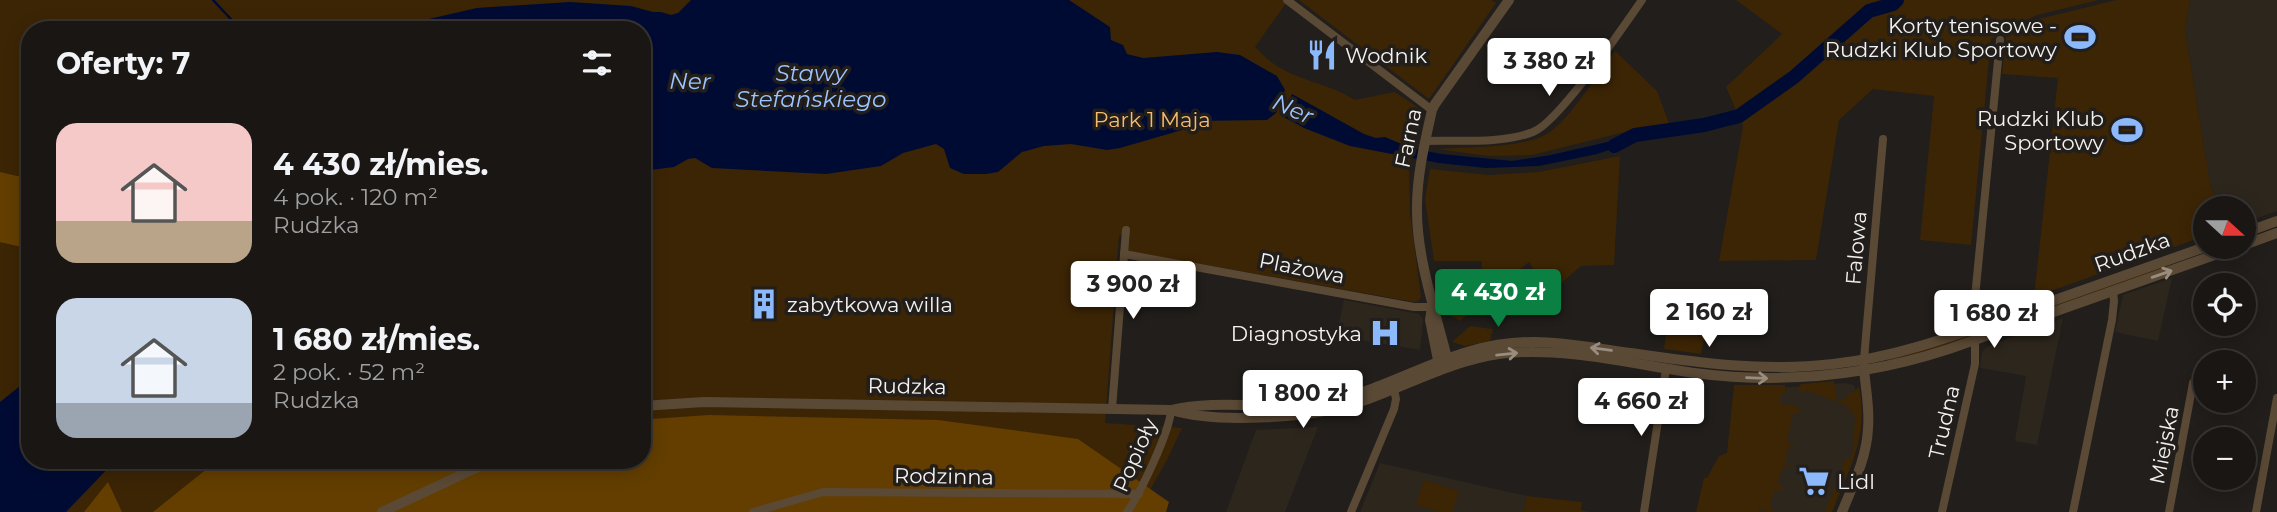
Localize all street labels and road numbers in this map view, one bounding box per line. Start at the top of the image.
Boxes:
street label: Farna [1390,106,1426,170]
street label: Falowa [1840,210,1872,286]
street label: Rudzka [2091,227,2173,277]
street label: Plażowa [1257,247,1347,289]
street label: Rudzka [867,373,947,399]
street label: Trudna [1923,383,1965,461]
street label: Miejska [2144,404,2184,486]
street label: Popioły [1108,414,1163,496]
street label: Rodzinna [894,463,994,489]

